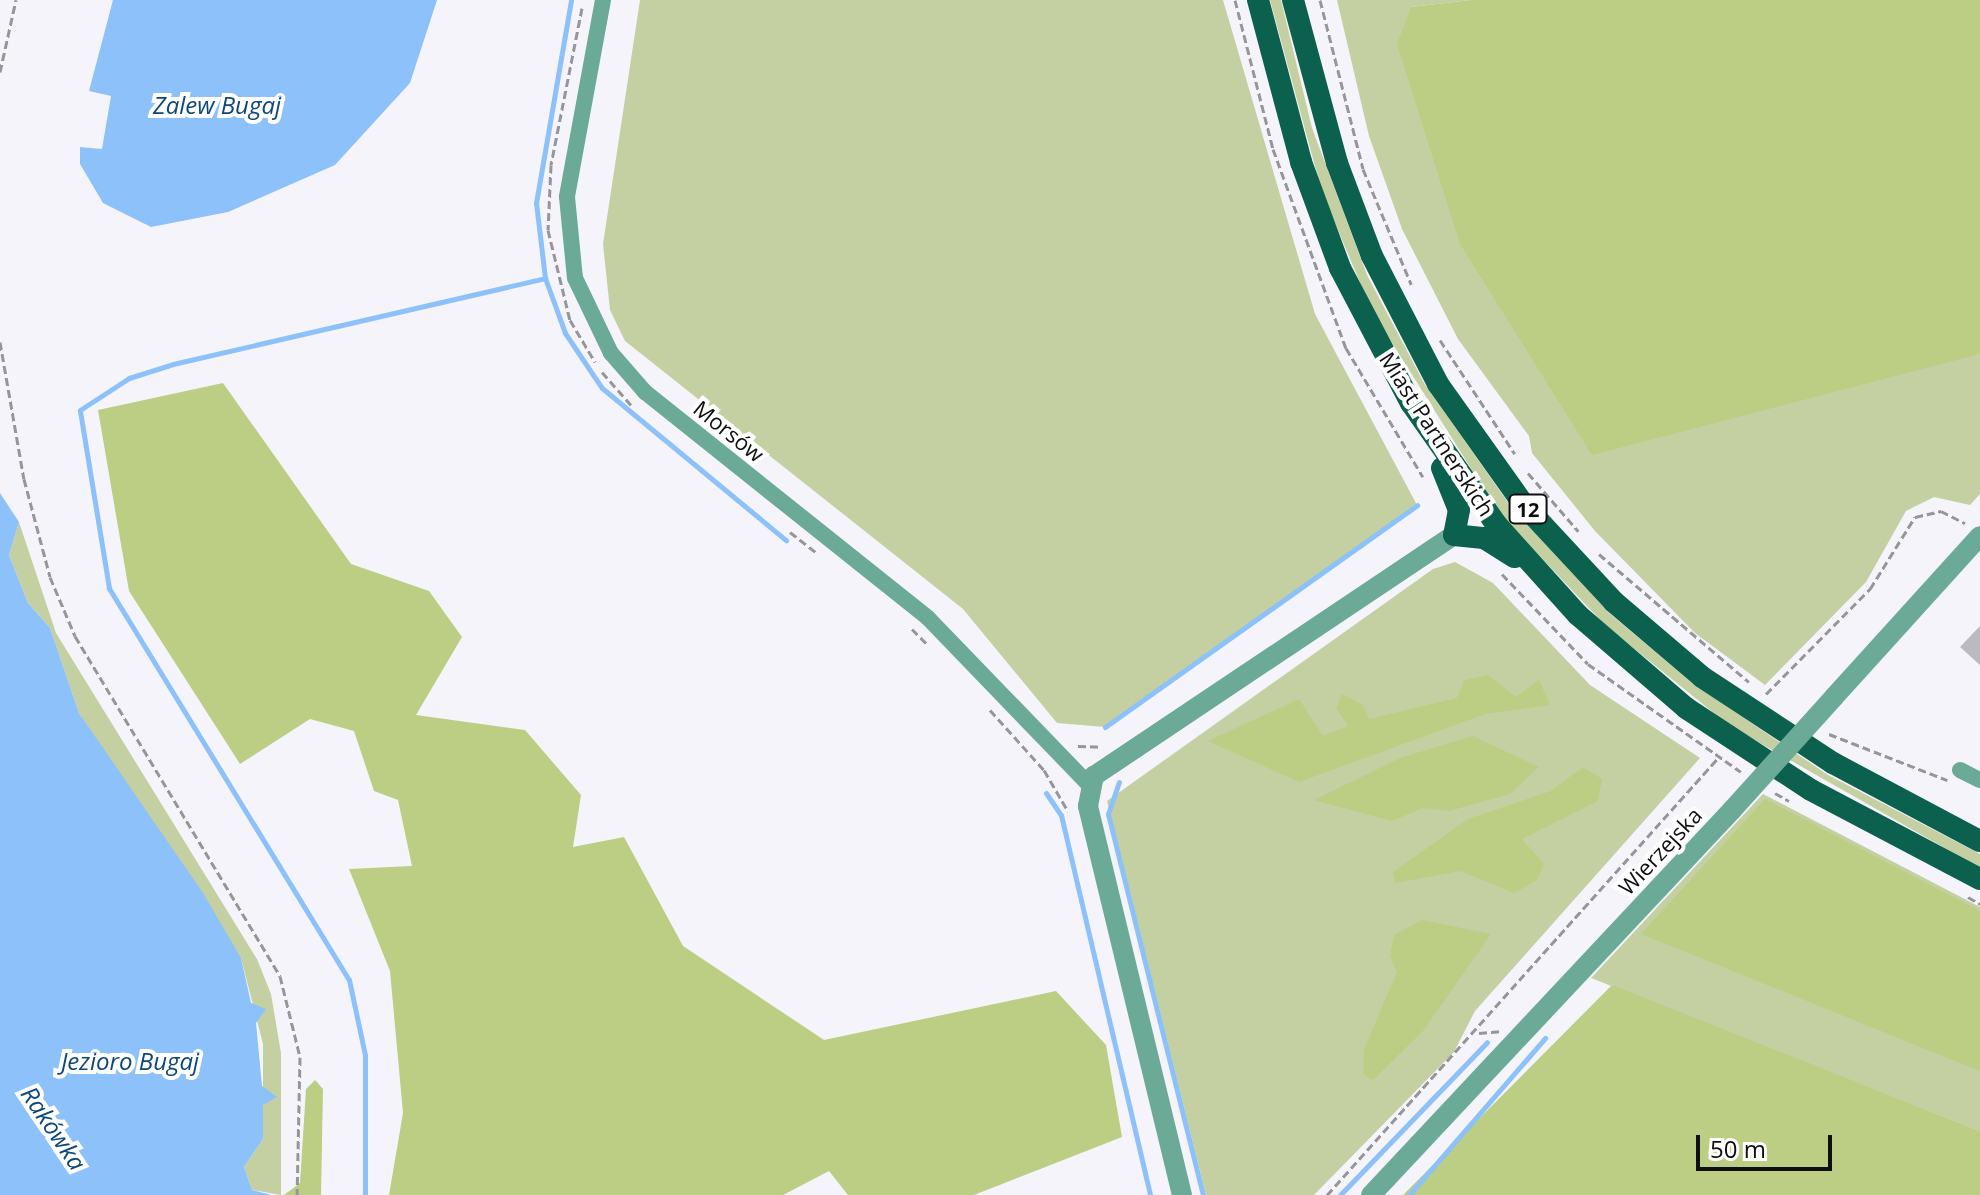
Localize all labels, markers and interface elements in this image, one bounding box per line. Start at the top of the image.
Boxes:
water label: Zalew Bugaj [153,91,281,119]
street label: Miast Partnerskich [1374,347,1500,521]
street label: Morsów [689,395,769,467]
road number: 12 [1508,493,1548,525]
street label: Wierzejska [1613,802,1707,900]
water label: Jezioro Bugaj [61,1047,199,1075]
water label: Rakówka [15,1081,93,1175]
scale bar [1700,1119,1836,1169]
text: 50 m [1710,1132,1766,1165]

